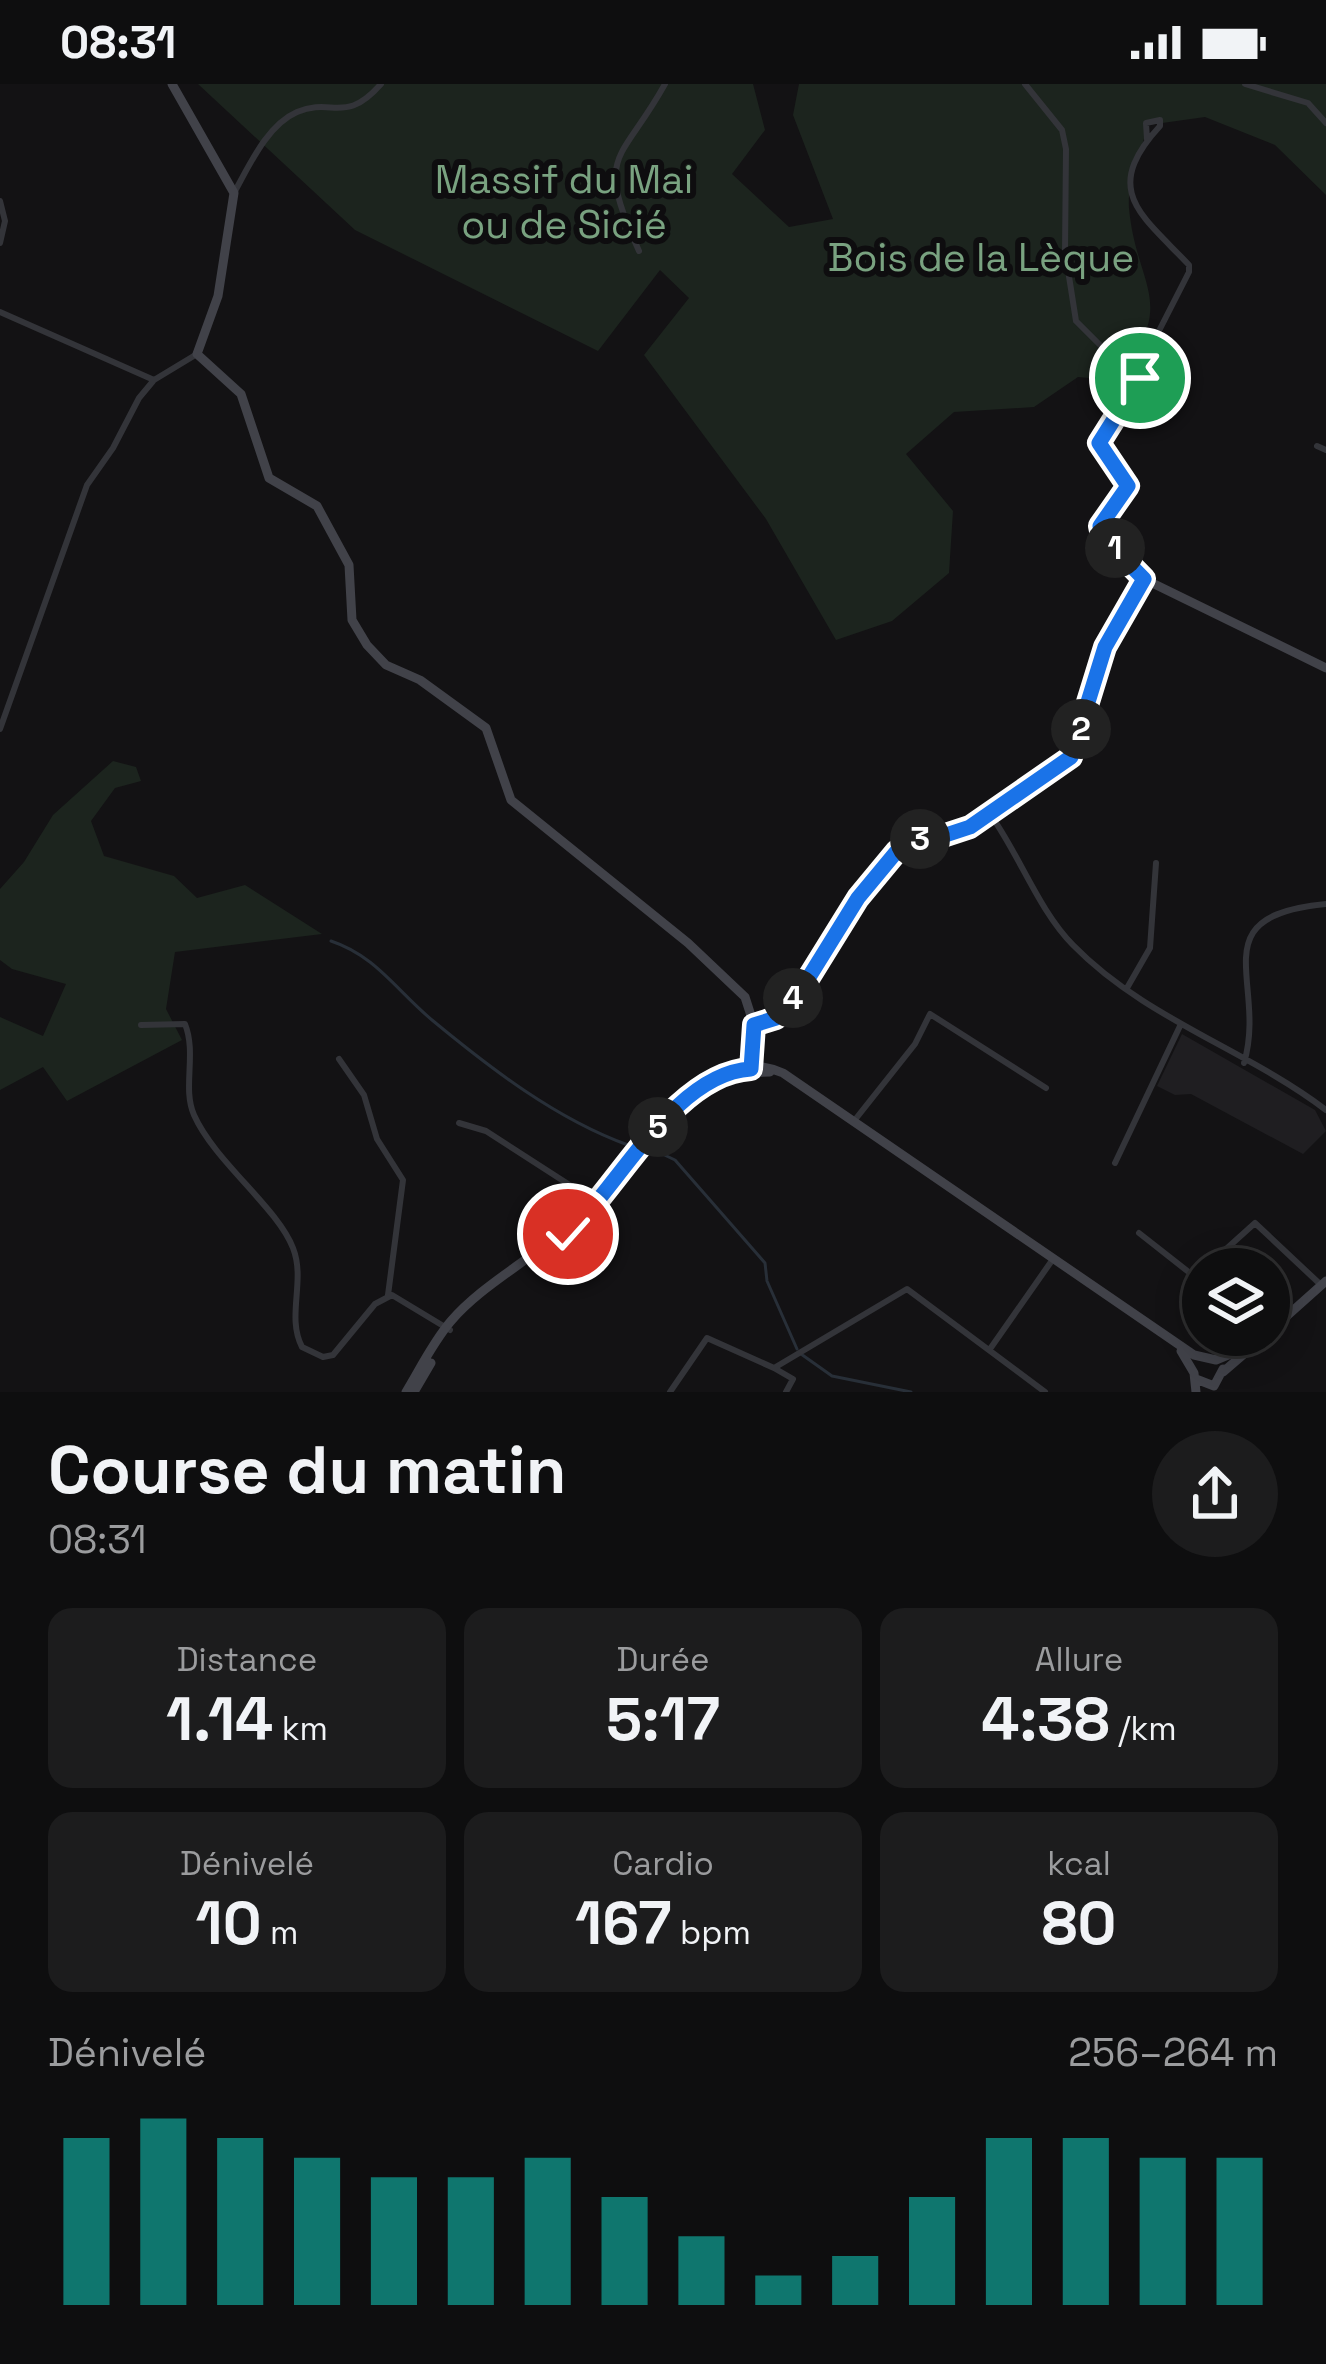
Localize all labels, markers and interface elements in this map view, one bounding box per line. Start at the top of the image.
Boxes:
text: 08:31 [60,14,176,71]
park label: Massif du Mai ou de Sicié [435,155,693,249]
park label: Bois de la Lèque [828,233,1134,282]
pin [1089,327,1191,429]
icon: arrive [1107,345,1173,411]
pin: 1 [1085,518,1145,578]
text: 1 [1108,527,1122,569]
pin: 2 [1051,699,1111,759]
text: 2 [1071,708,1091,750]
pin: 3 [890,809,950,869]
text: 3 [910,818,930,860]
pin: 4 [763,968,823,1028]
text: 4 [783,977,804,1019]
pin: 5 [628,1097,688,1157]
text: 5 [648,1106,668,1148]
pin [517,1183,619,1285]
icon: check [535,1201,601,1267]
map controls [1182,1248,1290,1356]
button: layers [1182,1248,1290,1356]
text: Course du matin [48,1428,566,1512]
button: share [1152,1431,1278,1557]
text: 08:31 [48,1515,146,1564]
text: Distance [177,1639,317,1681]
text: Durée [617,1639,710,1681]
text: Allure [1035,1639,1123,1681]
text: 1.14 [166,1681,273,1758]
text: 5:17 [606,1681,720,1758]
text: 4:38 [981,1681,1110,1758]
text: km [273,1708,328,1750]
text: /km [1110,1708,1177,1750]
text: Dénivelé [180,1843,314,1885]
text: Cardio [612,1843,714,1885]
text: kcal [1047,1843,1111,1885]
text: 10 [196,1885,262,1962]
text: 167 [575,1885,672,1962]
text: 80 [1042,1885,1116,1962]
text: m [262,1912,298,1954]
text: bpm [672,1912,751,1954]
text: Dénivelé [48,2028,206,2077]
text: 256–264 m [1068,2028,1278,2077]

